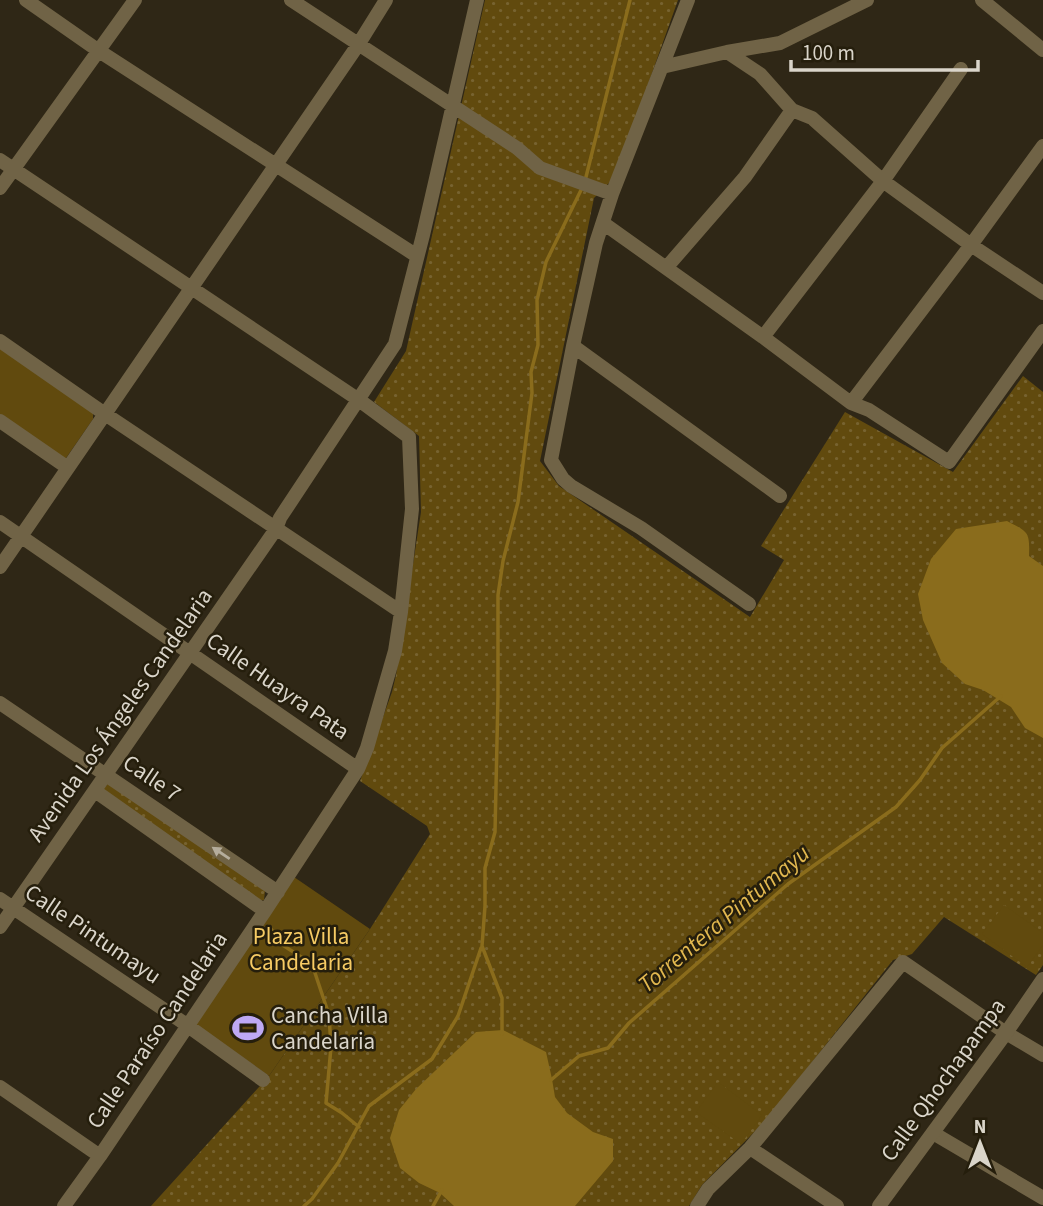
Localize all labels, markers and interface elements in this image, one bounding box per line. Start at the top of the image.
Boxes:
scale bar [791,28,978,72]
text: 100 m [802,38,855,68]
street label: Avenida Los Ángeles Candelaria [20,582,220,848]
street label: Calle Huayra Pata [200,624,356,748]
street label: Calle 7 [116,746,188,810]
water label: Torrentera Pintumayu [631,837,817,1001]
one-way arrow [212,846,230,860]
street label: Calle Pintumayu [18,876,168,992]
park label: Plaza Villa Candelaria [249,920,353,979]
street label: Calle Paraíso Candelaria [79,925,235,1135]
street label: Calle Qhochapampa [873,992,1013,1168]
place label: Cancha Villa Candelaria [271,999,388,1058]
sports icon: Cancha Villa Candelaria [231,1011,265,1045]
north arrow [945,1108,1015,1178]
text: N [974,1114,986,1141]

